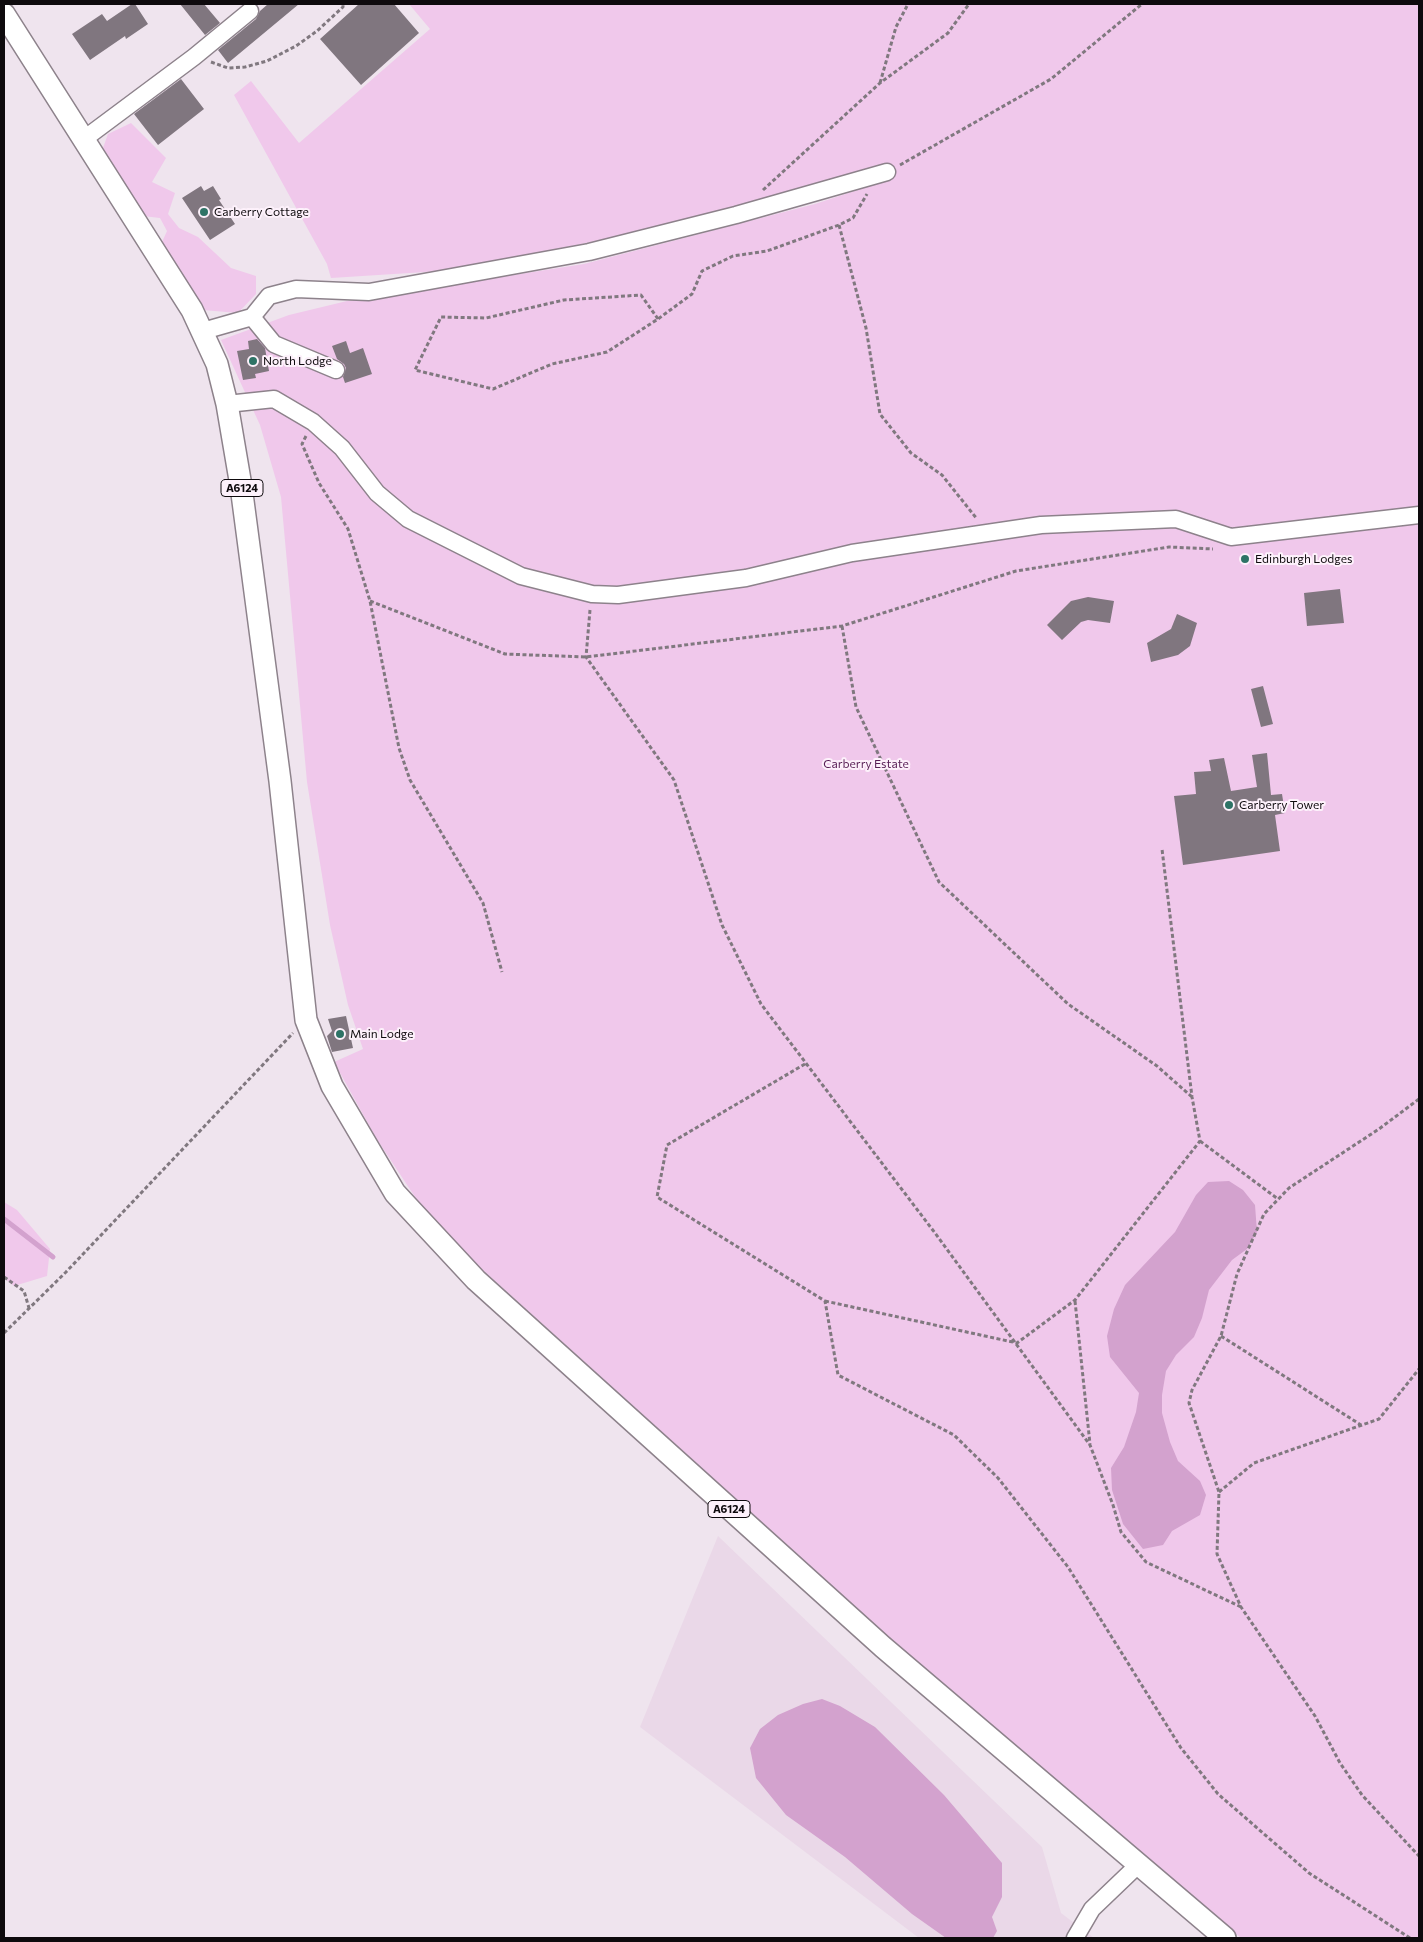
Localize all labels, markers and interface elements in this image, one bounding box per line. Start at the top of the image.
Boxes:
place label: Carberry Cottage [214,205,309,219]
marker: Carberry Cottage [198,206,210,218]
place label: North Lodge [263,354,332,368]
marker: North Lodge [247,355,259,367]
road number: A6124 [221,479,263,496]
place label: Edinburgh Lodges [1255,552,1352,566]
marker: Edinburgh Lodges [1239,553,1251,565]
park label: Carberry Estate [823,757,909,771]
place label: Carberry Tower [1239,798,1324,812]
marker: Carberry Tower [1223,799,1235,811]
place label: Main Lodge [350,1027,414,1041]
marker: Main Lodge [334,1028,346,1040]
road number: A6124 [708,1500,750,1518]

